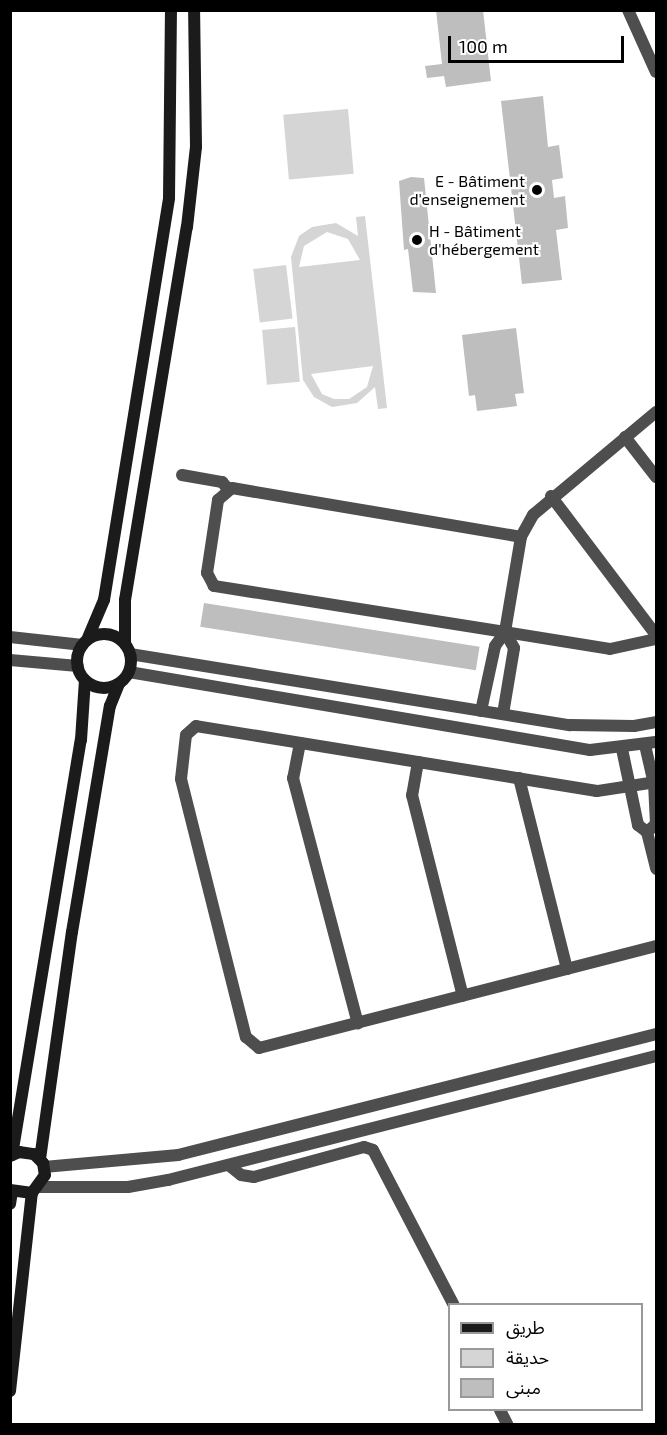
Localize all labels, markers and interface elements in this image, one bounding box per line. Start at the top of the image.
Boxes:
scale bar [451,24,626,62]
text: 100 m [459,35,508,57]
place label: E - Bâtiment d'enseignement [409,171,525,209]
marker: E - Bâtiment d'enseignement [530,183,544,197]
place label: H - Bâtiment d'hébergement [429,221,539,259]
marker: H - Bâtiment d'hébergement [410,233,424,247]
legend [448,1303,643,1411]
text: طريق [506,1316,545,1338]
text: حديقة [506,1346,549,1368]
text: مبنى [506,1376,541,1398]

